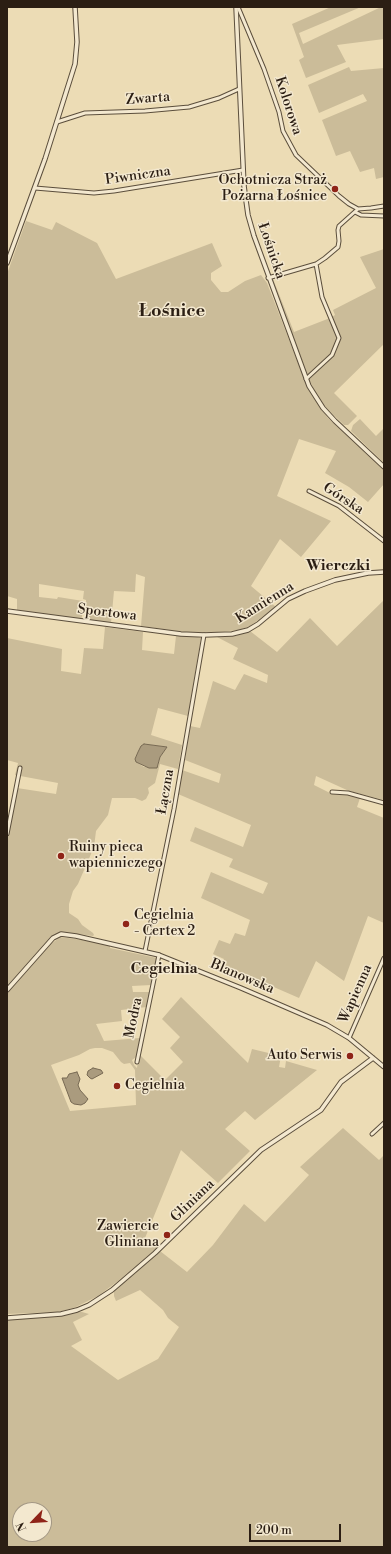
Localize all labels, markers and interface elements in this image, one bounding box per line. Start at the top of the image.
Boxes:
street label: Kolorowa [271,75,305,137]
street label: Zwarta [125,89,171,109]
street label: Piwniczna [104,163,172,189]
place label: Ochotnicza Straż Pożarna Łośnice [219,173,327,206]
marker: Ochotnicza Straż Pożarna Łośnice [330,184,340,194]
street label: Łośnicka [254,221,288,281]
district label: Łośnice [139,301,205,323]
street label: Górska [319,480,367,518]
district label: Wierczki [306,557,370,575]
street label: Kamienna [233,579,297,627]
street label: Sportowa [76,601,138,625]
street label: Łączna [154,768,178,816]
place label: Ruiny pieca wapienniczego [69,840,163,872]
marker: Ruiny pieca wapienniczego [56,851,66,861]
place label: Cegielnia - Certex 2 [134,908,195,940]
marker: Cegielnia - Certex 2 [121,919,131,929]
street label: Blanowska [207,956,277,998]
district label: Cegielnia [130,960,198,978]
street label: Wapienna [336,962,376,1026]
street label: Modra [121,996,147,1040]
place label: Auto Serwis [267,1048,342,1064]
marker: Auto Serwis [345,1051,355,1061]
place label: Cegielnia [125,1078,185,1094]
marker: Cegielnia [112,1081,122,1091]
street label: Gliniana [168,1176,218,1226]
place label: Zawiercie Gliniana [97,1219,159,1252]
marker: Zawiercie Gliniana [162,1230,172,1240]
north arrow [12,1502,52,1542]
scale bar [251,1516,343,1542]
text: N [14,1520,30,1534]
text: 200 m [256,1523,292,1538]

